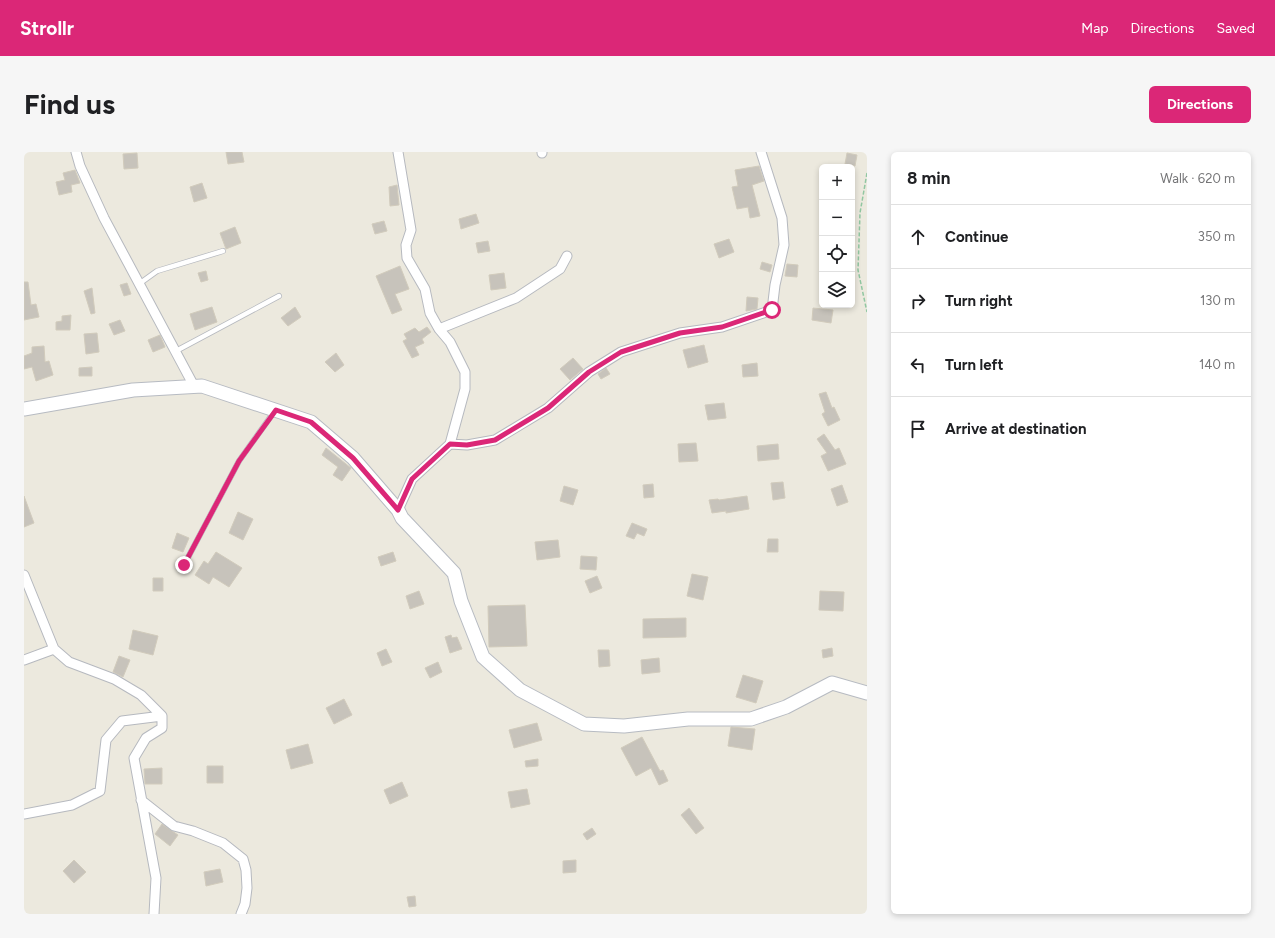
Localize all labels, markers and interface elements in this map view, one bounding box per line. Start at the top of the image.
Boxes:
text: Strollr [20,17,74,40]
text: Map [1081,20,1109,37]
text: Directions [1131,20,1194,37]
text: Saved [1216,20,1255,37]
button: Directions [1149,86,1251,123]
text: Find us [24,87,115,121]
map controls [819,164,855,308]
button: + [819,164,855,200]
text: 8 min [907,168,950,188]
text: Walk · 620 m [1160,171,1235,186]
button: − [819,200,855,236]
icon: ahead [907,226,929,248]
text: Continue [945,228,1008,246]
text: 350 m [1198,229,1235,244]
button: locate [819,236,855,272]
button: layers [819,272,855,308]
icon: right [907,290,929,312]
text: Turn right [945,292,1013,310]
text: 130 m [1200,293,1235,308]
route start [763,301,781,319]
icon: left [907,354,929,376]
text: Turn left [945,356,1003,374]
text: 140 m [1199,357,1235,372]
icon: arrive [907,418,929,440]
text: Arrive at destination [945,420,1086,438]
route end [175,556,193,574]

